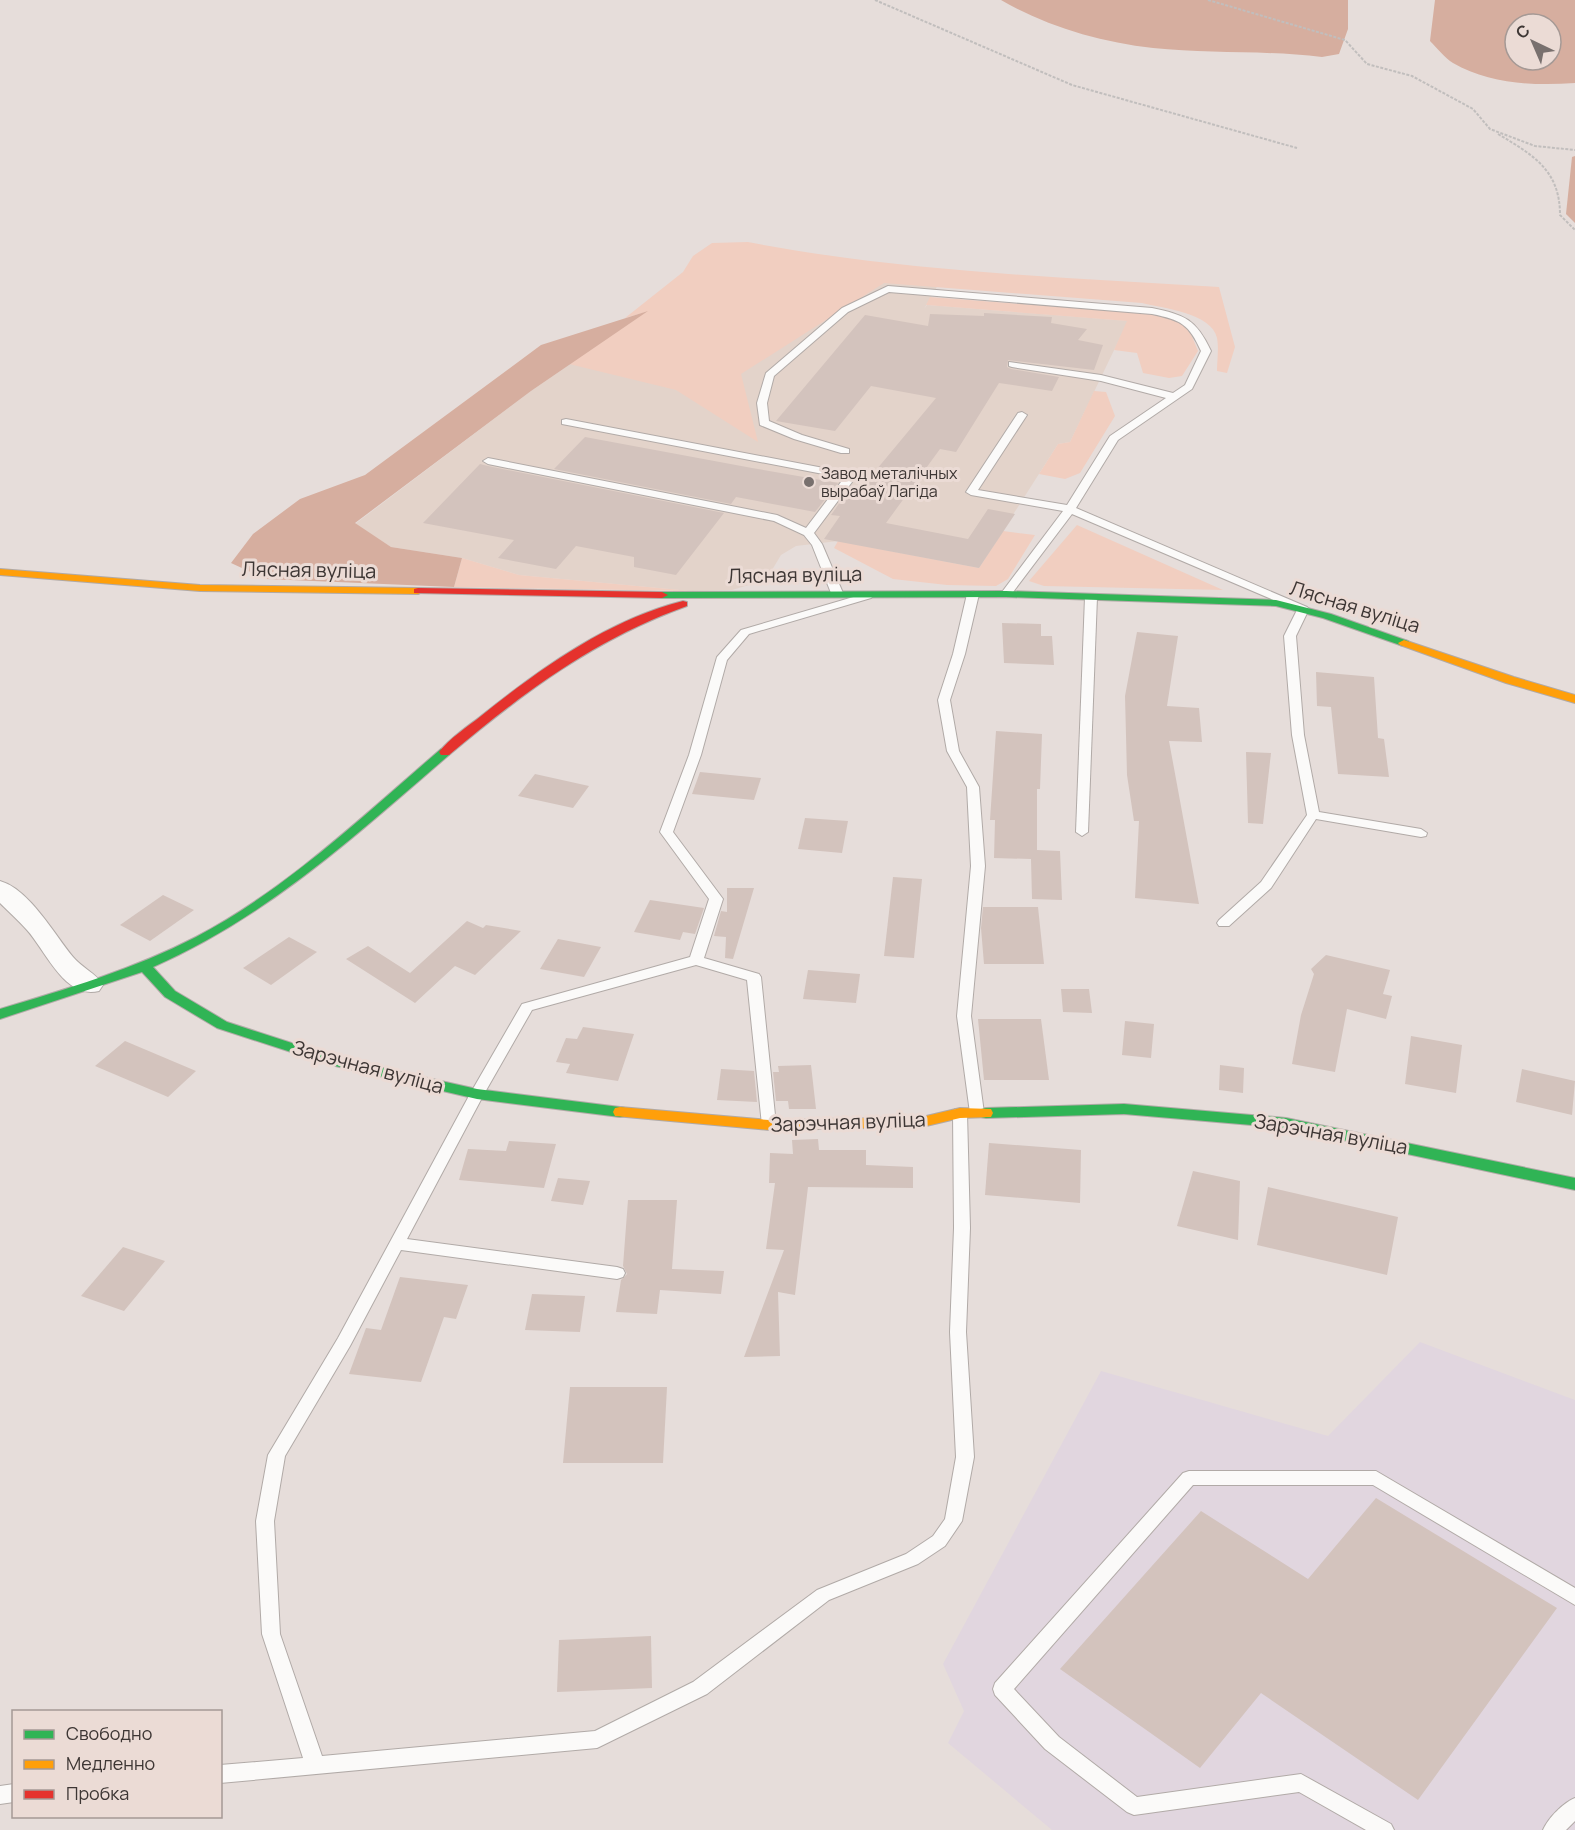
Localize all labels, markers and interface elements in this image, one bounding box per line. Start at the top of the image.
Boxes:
north arrow [1503,12,1563,72]
text: С [1511,19,1535,43]
place label: Завод металічных вырабаў Лагіда [821,462,958,502]
marker: Завод металічных вырабаў Лагіда [802,475,816,489]
street label: Лясная вуліца [241,555,377,584]
street label: Лясная вуліца [727,560,863,589]
street label: Лясная вуліца [1287,574,1423,639]
street label: Зарэчная вуліца [290,1033,447,1100]
street label: Зарэчная вуліца [770,1105,926,1138]
street label: Зарэчная вуліца [1252,1107,1410,1160]
legend [12,1710,222,1818]
text: Свободно [66,1721,152,1745]
text: Медленно [66,1751,155,1775]
text: Пробка [66,1781,129,1805]

